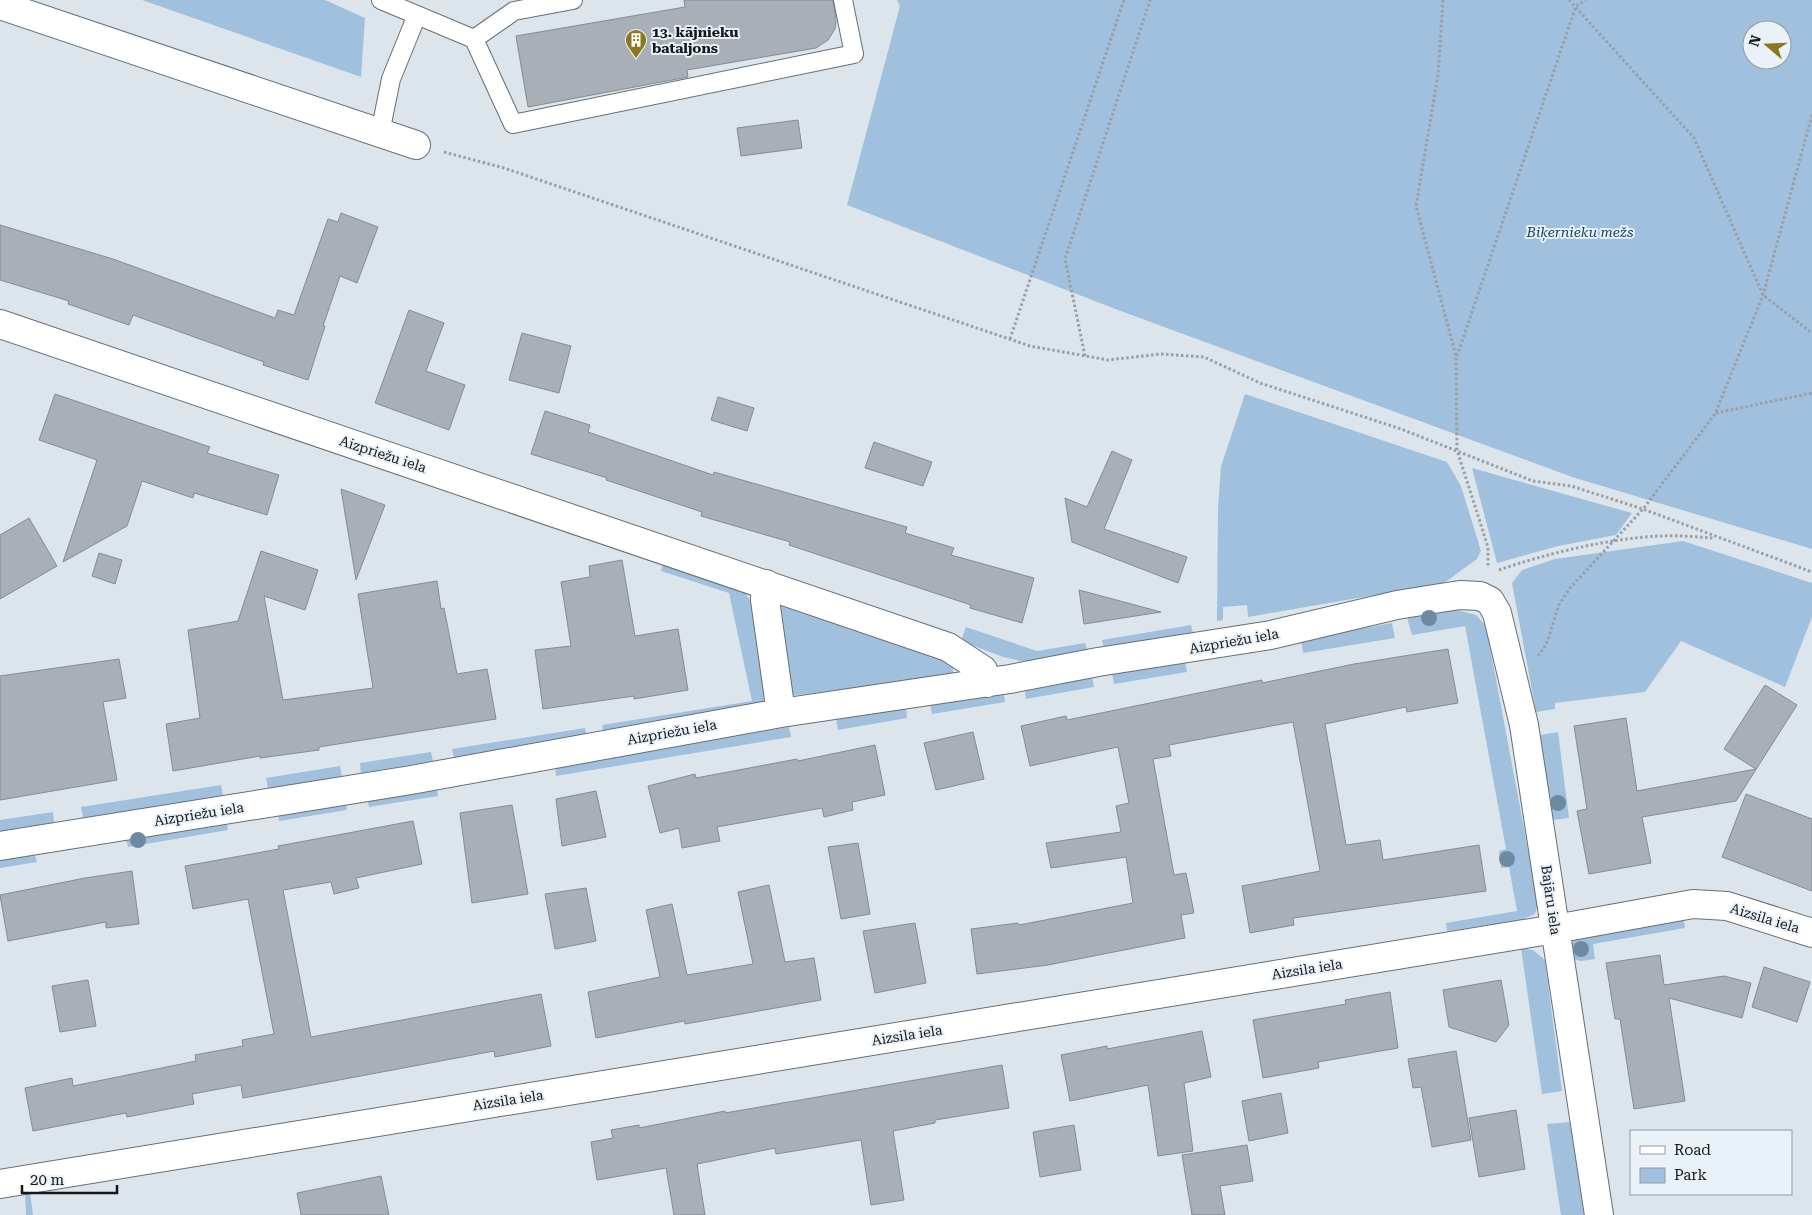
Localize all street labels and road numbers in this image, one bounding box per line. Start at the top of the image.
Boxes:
street label: Aizpriežu iela [337,432,429,476]
street label: Aizpriežu iela [1188,625,1280,657]
street label: Aizpriežu iela [626,716,718,748]
street label: Aizpriežu iela [153,799,245,829]
street label: Bajāru iela [1538,864,1564,936]
street label: Aizsila iela [1728,900,1802,936]
street label: Aizsila iela [1270,955,1344,982]
street label: Aizsila iela [870,1021,944,1048]
street label: Aizsila iela [471,1086,545,1113]

